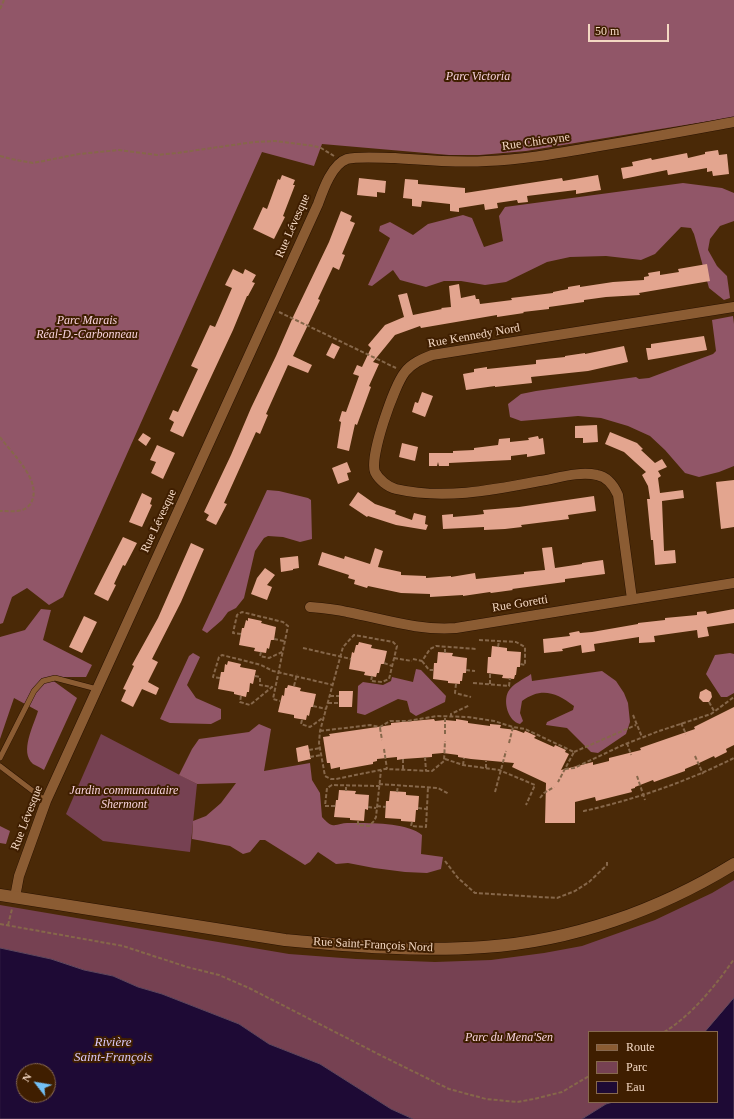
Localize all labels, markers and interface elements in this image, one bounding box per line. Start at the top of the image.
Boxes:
scale bar [590,16,671,42]
text: 50 m [595,24,619,38]
park label: Parc Victoria [446,70,510,84]
street label: Rue Chicoyne [501,130,571,154]
street label: Rue Lévesque [273,192,313,260]
park label: Parc Marais Réal-D.-Carbonneau [36,314,138,342]
street label: Rue Kennedy Nord [427,321,521,351]
street label: Rue Lévesque [138,487,180,555]
street label: Rue Goretti [491,592,549,616]
street label: Rue Lévesque [8,784,46,852]
park label: Jardin communautaire Shermont [70,784,178,812]
street label: Rue Saint-François Nord [313,935,433,955]
park label: Parc du Mena'Sen [465,1031,553,1045]
legend [588,1031,718,1103]
water label: Rivière Saint-François [74,1035,152,1066]
text: Route [626,1040,655,1054]
text: Parc [626,1060,647,1074]
north arrow [16,1063,56,1103]
text: N [19,1071,34,1084]
text: Eau [626,1080,645,1094]

